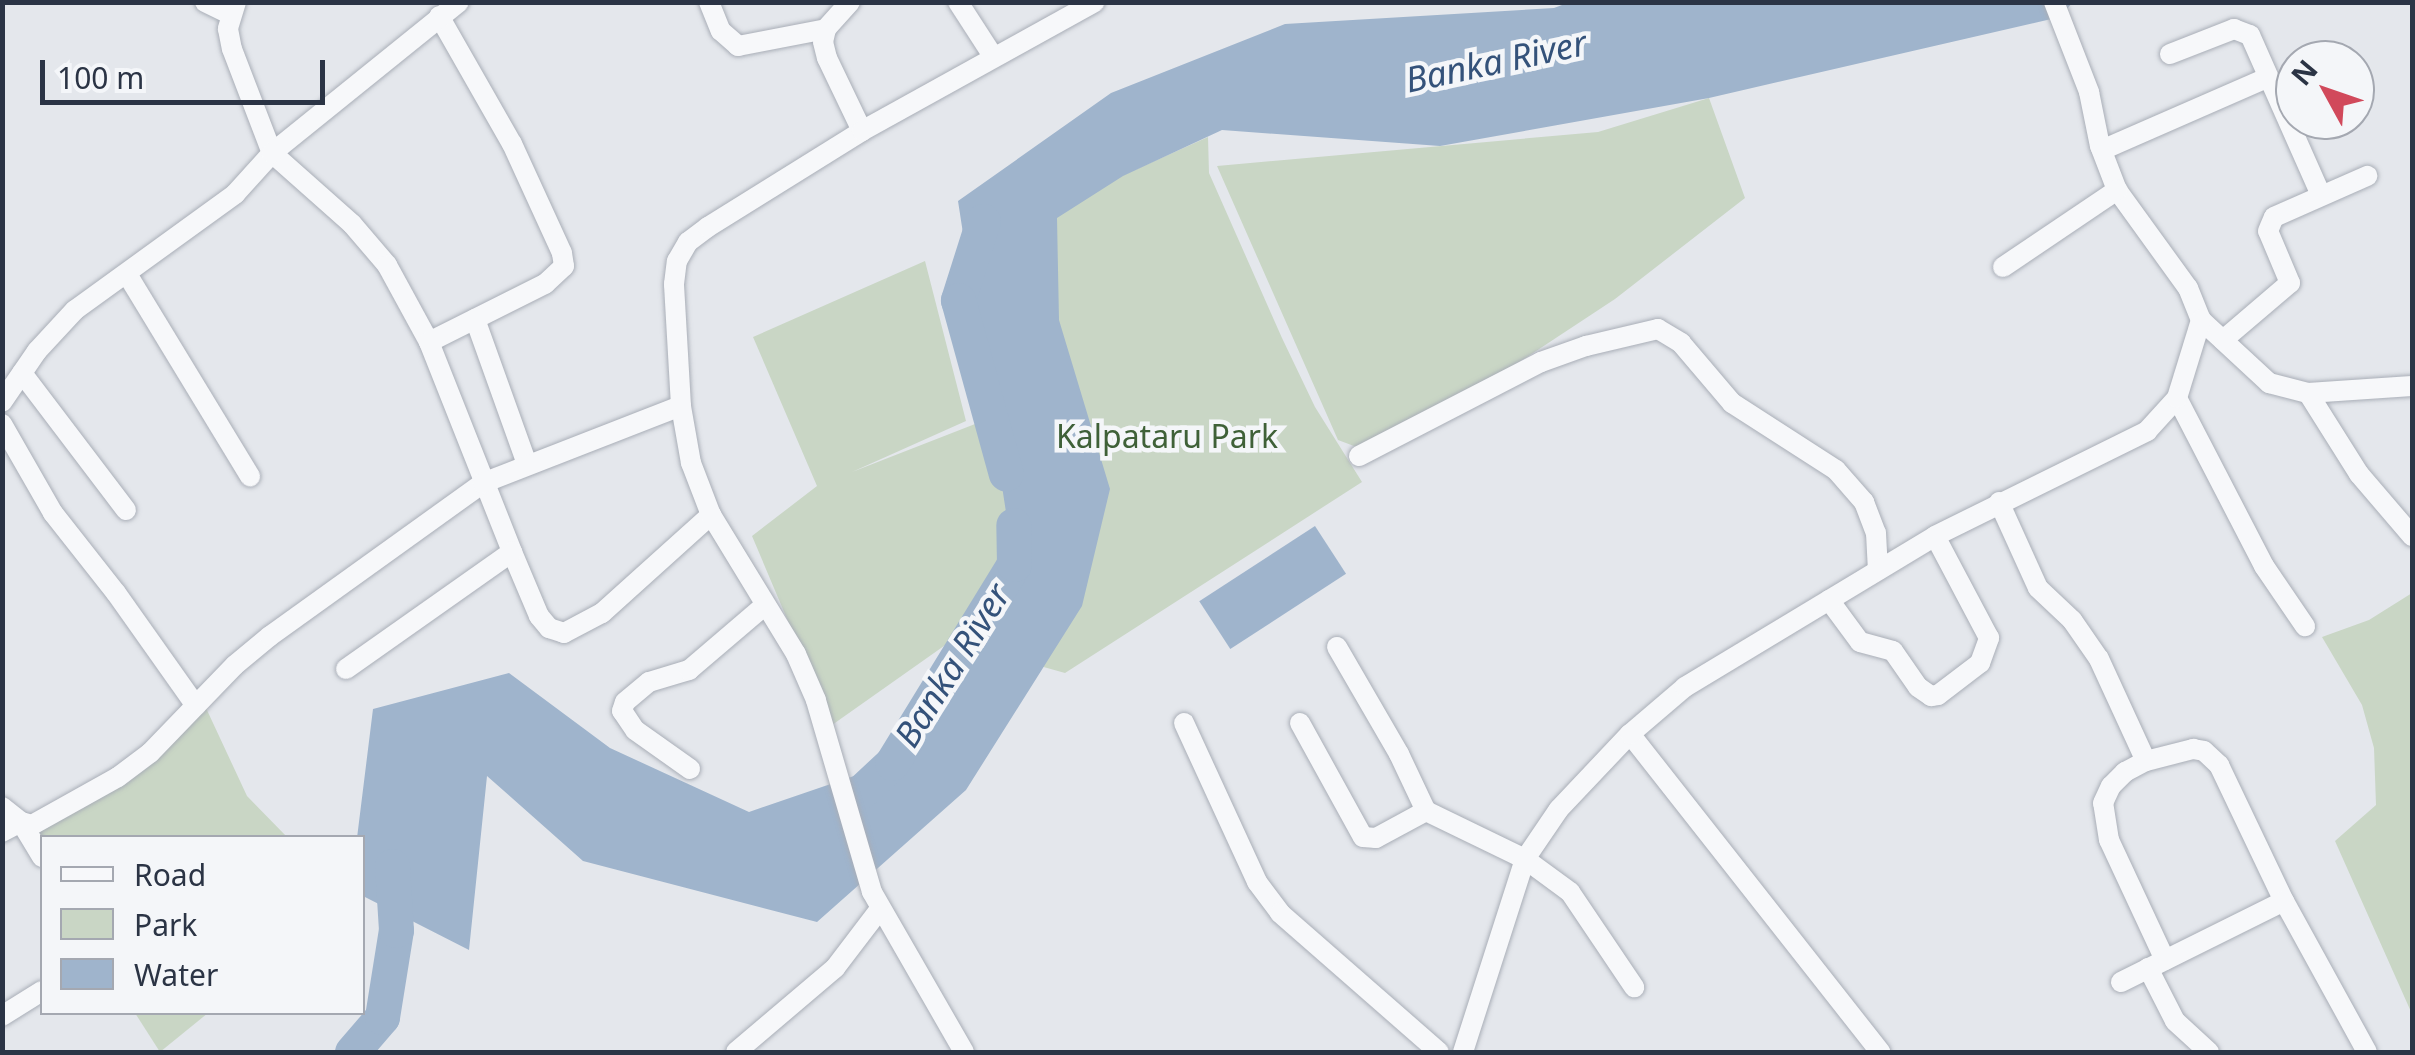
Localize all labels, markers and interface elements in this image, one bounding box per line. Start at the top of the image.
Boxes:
water label: Banka River [1402,21,1590,101]
scale bar [45,40,330,102]
north arrow [2275,40,2375,140]
text: N [2282,51,2325,93]
text: 100 m [57,57,144,98]
park label: Kalpataru Park [1056,417,1278,455]
water label: Banka River [885,576,1019,754]
legend [40,835,365,1015]
text: Road [134,854,206,895]
text: Park [134,904,197,945]
text: Water [134,954,218,995]

